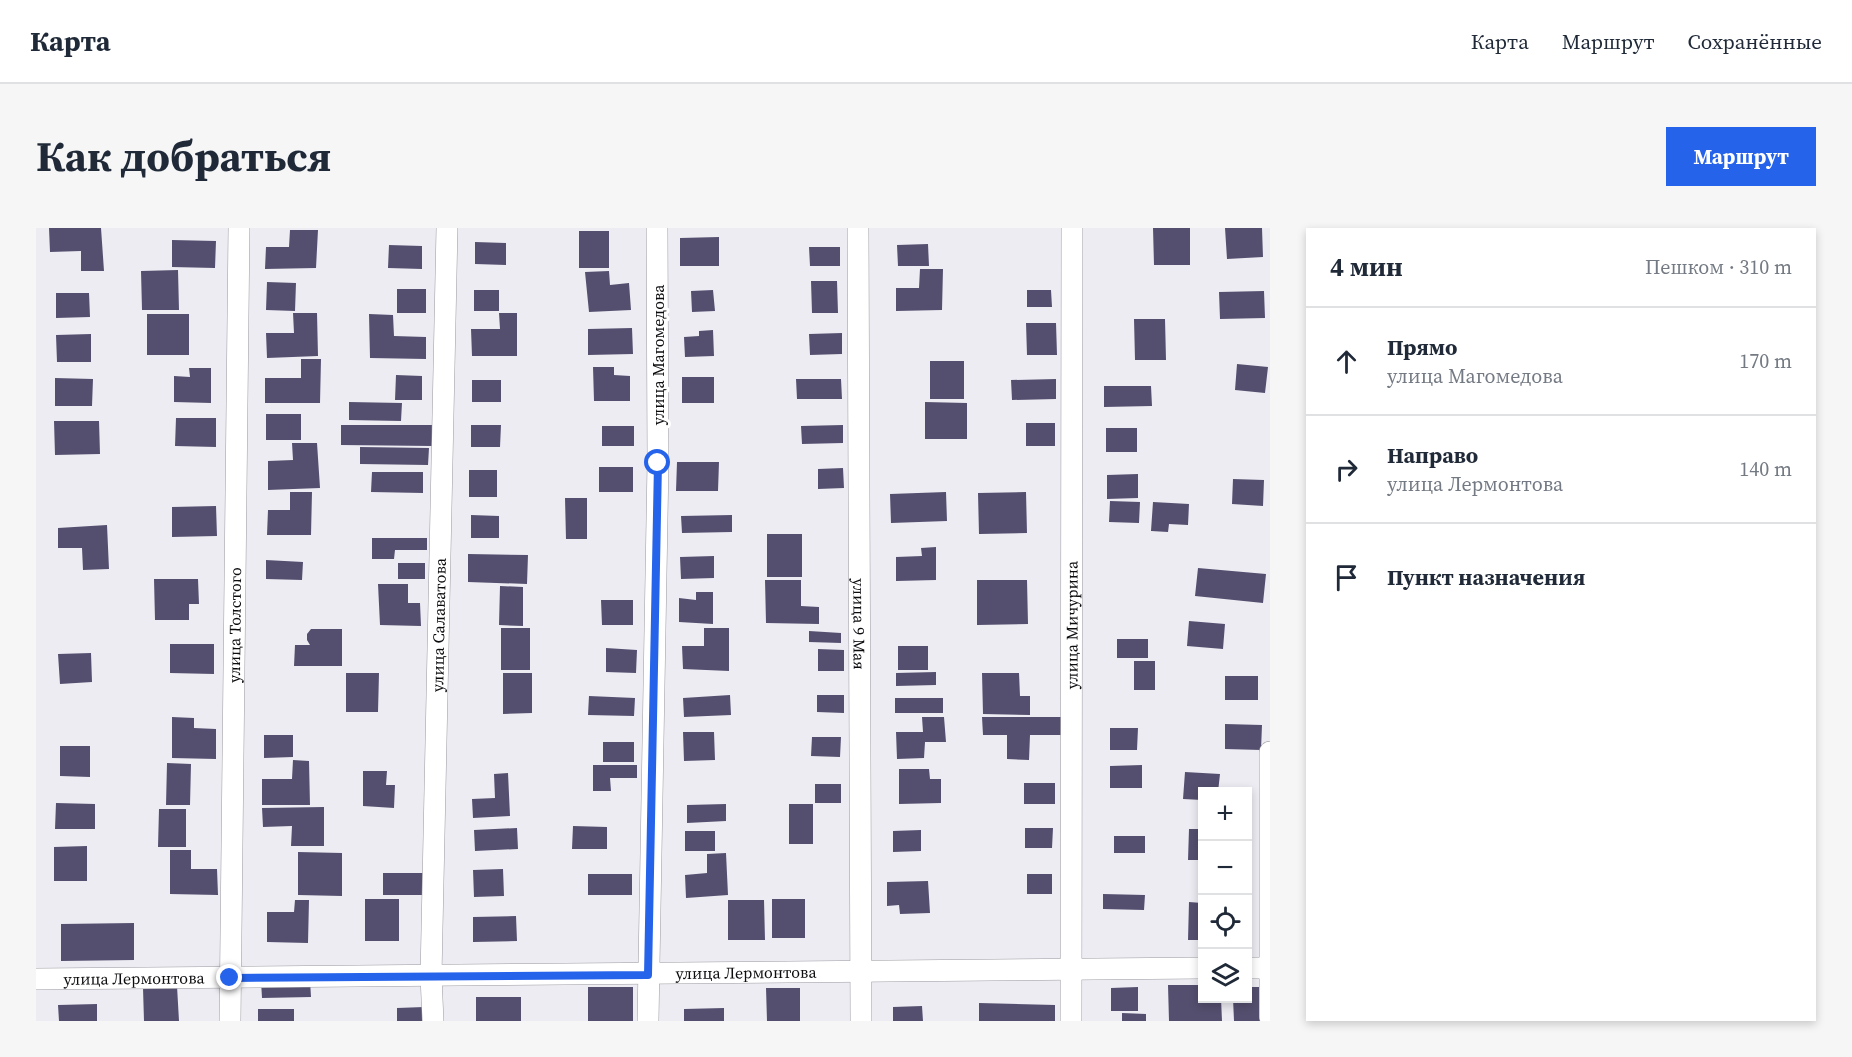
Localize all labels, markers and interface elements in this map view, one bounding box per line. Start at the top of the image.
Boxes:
text: Карта [30,22,111,60]
text: Карта [1471,27,1529,56]
text: Маршрут [1562,27,1655,56]
text: Сохранённые [1688,27,1822,56]
text: Как добраться [36,127,331,185]
button: Маршрут [1666,127,1816,186]
text: 4 мин [1330,249,1403,285]
text: Пешком · 310 m [1645,253,1792,281]
street label: улица Магомедова [647,284,669,425]
text: Прямо [1387,332,1457,362]
icon: ahead [1330,345,1363,378]
text: 170 m [1739,347,1792,375]
text: улица Магомедова [1387,362,1563,390]
text: Направо [1387,440,1478,470]
route start [644,449,670,475]
icon: right [1330,453,1363,486]
text: 140 m [1739,455,1792,483]
text: улица Лермонтова [1387,470,1563,498]
street label: улица Салаватова [426,557,451,692]
street label: улица Мичурина [1060,560,1083,689]
icon: arrive [1330,561,1363,594]
text: Пункт назначения [1387,562,1585,592]
street label: улица Толстого [223,567,246,683]
street label: улица 9 Мая [848,578,871,670]
map controls [1198,787,1252,1003]
button: + [1198,787,1252,841]
button: − [1198,841,1252,895]
button: locate [1198,895,1252,949]
button: layers [1198,949,1252,1003]
street label: улица Лермонтова [675,961,817,984]
route end [216,964,242,990]
street label: улица Лермонтова [63,966,205,990]

